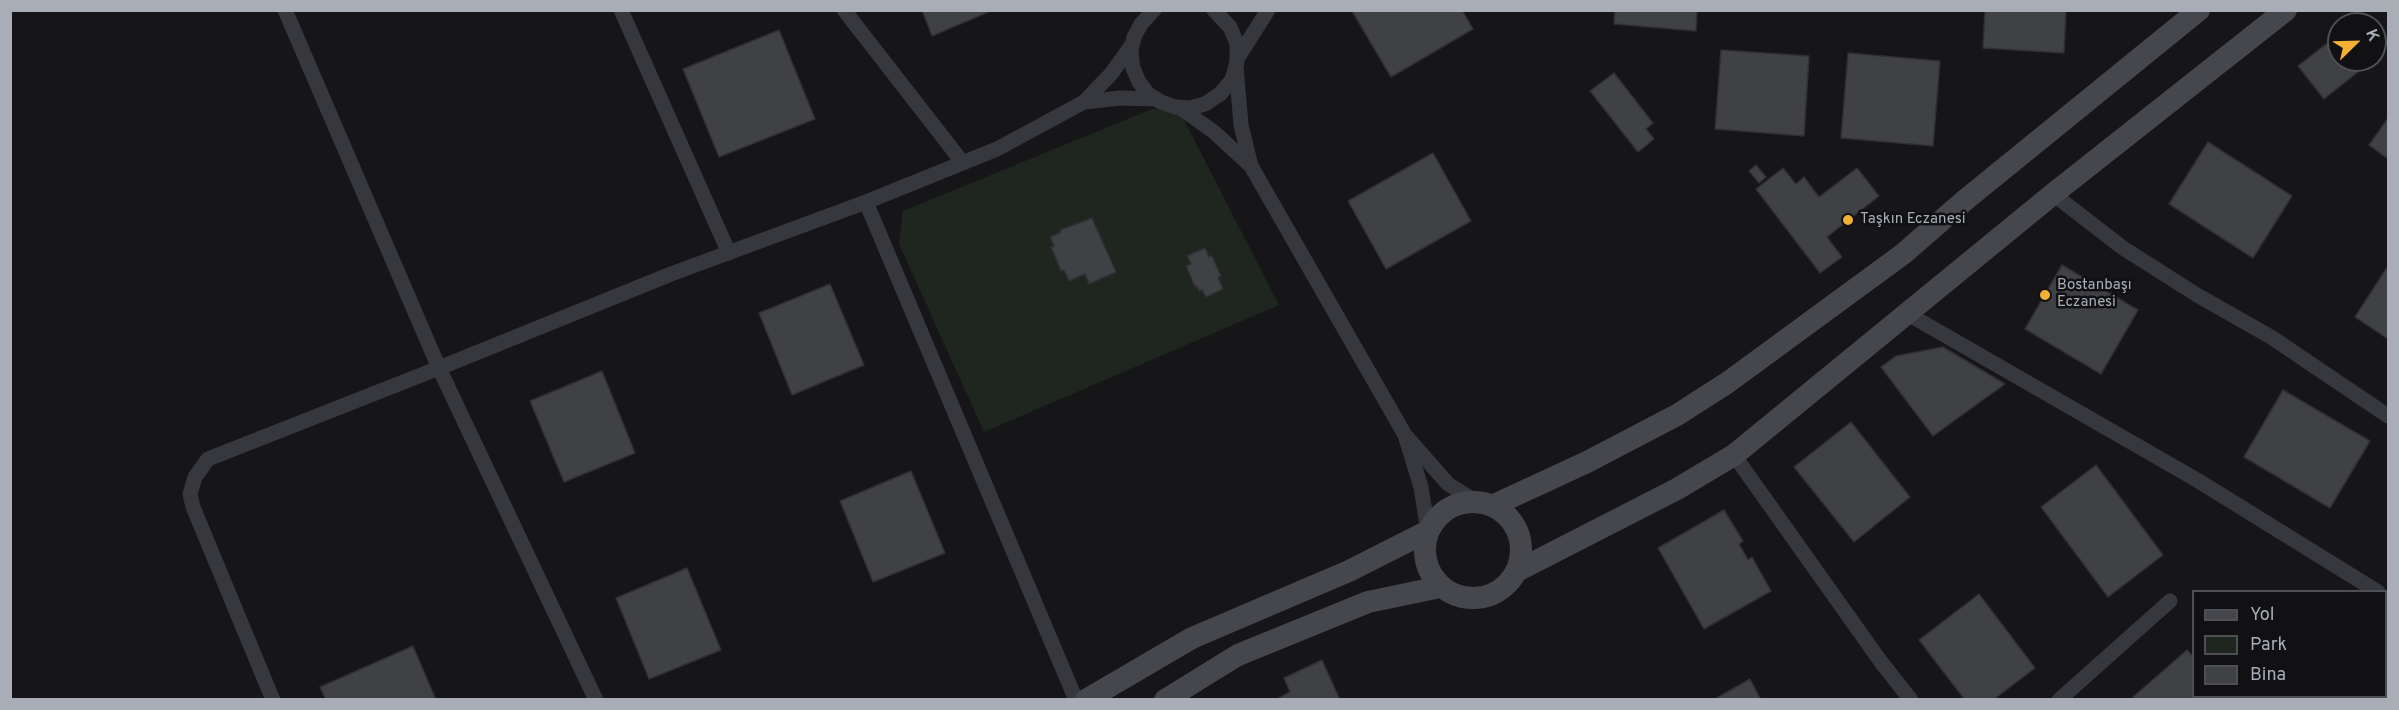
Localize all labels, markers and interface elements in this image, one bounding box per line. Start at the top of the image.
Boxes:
north arrow [2327,12,2387,72]
text: K [2360,27,2383,45]
place label: Taşkın Eczanesi [1860,211,1966,229]
marker: Taşkın Eczanesi [1841,213,1855,227]
place label: Bostanbaşı Eczanesi [2057,277,2132,312]
marker: Bostanbaşı Eczanesi [2038,288,2052,302]
legend [2192,590,2387,698]
text: Yol [2250,604,2275,627]
text: Park [2250,634,2287,657]
text: Bina [2250,664,2286,687]

